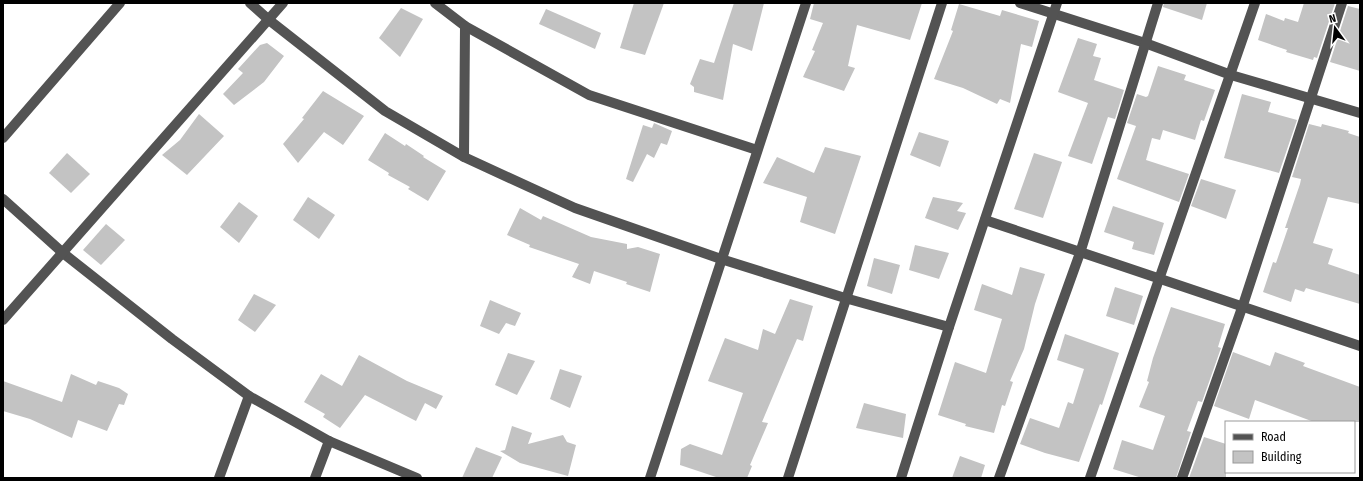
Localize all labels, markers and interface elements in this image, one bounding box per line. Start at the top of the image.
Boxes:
north arrow [1315,8,1355,48]
text: N [1328,12,1337,26]
legend [1225,421,1355,473]
text: Road [1261,430,1286,444]
text: Building [1261,450,1302,464]

